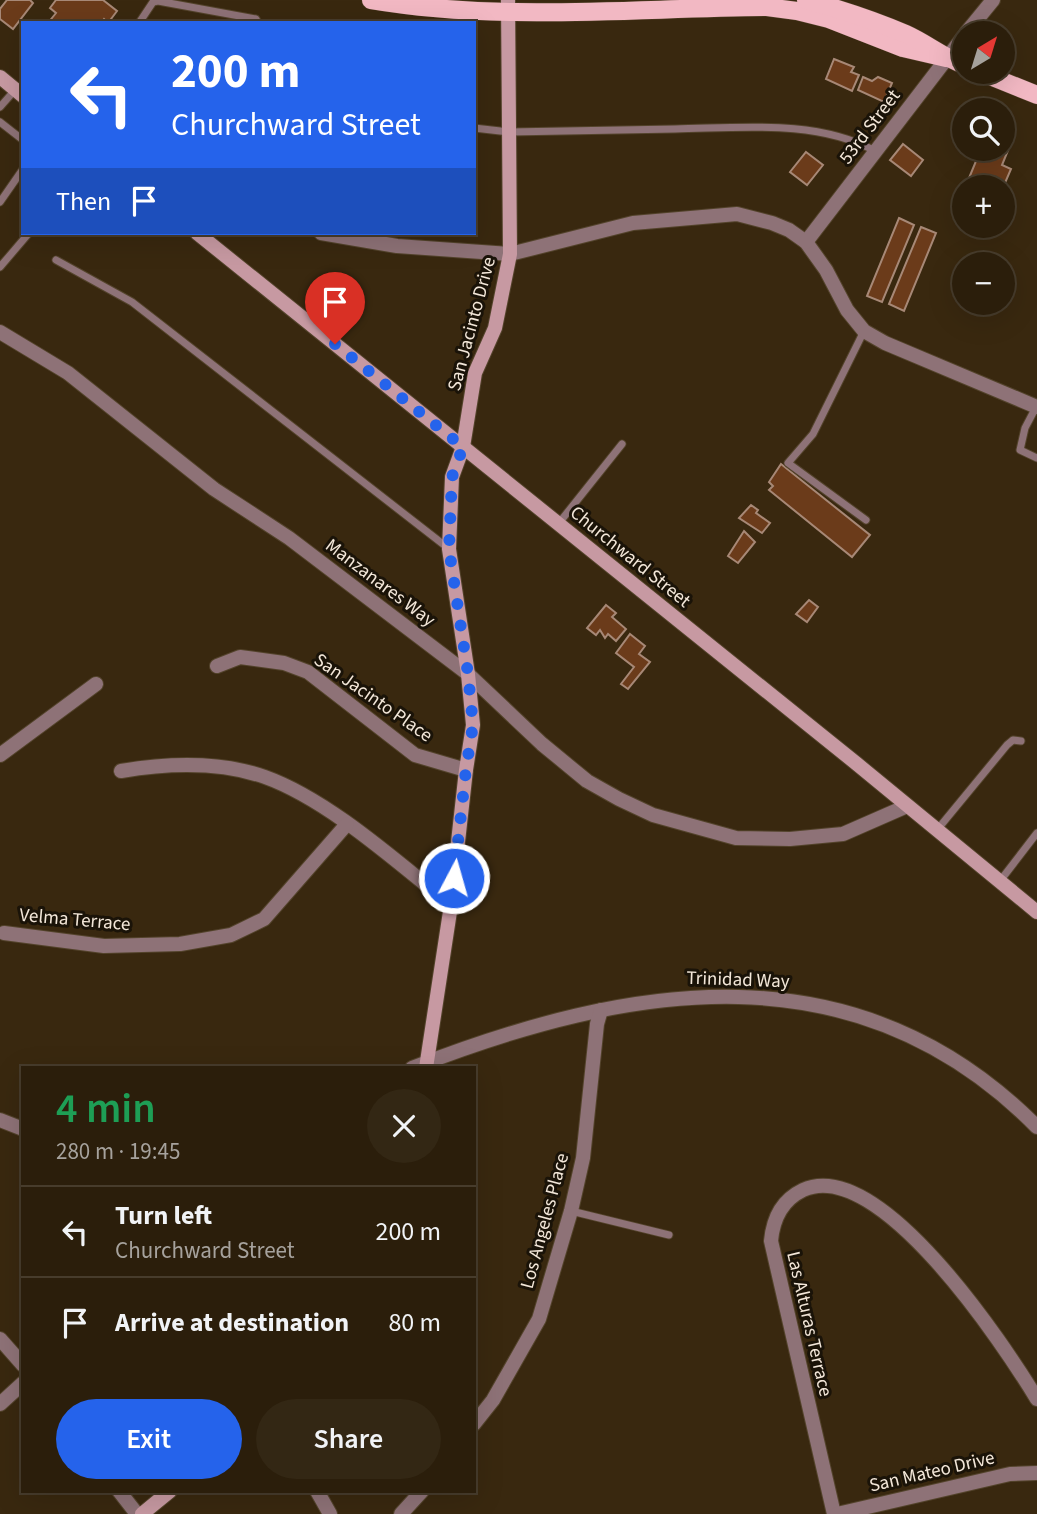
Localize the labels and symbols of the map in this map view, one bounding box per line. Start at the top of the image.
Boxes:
north arrow [952,21,1015,84]
street label: 53rd Street [833,84,907,170]
street label: San Jacinto Drive [441,254,503,394]
pin [305,272,365,344]
street label: Churchward Street [564,500,697,615]
street label: Manzanares Way [319,533,441,633]
street label: San Jacinto Place [308,647,438,749]
position arrow [417,841,491,915]
street label: Velma Terrace [18,902,132,938]
street label: Trinidad Way [686,965,790,995]
street label: Los Angeles Place [514,1150,576,1292]
street label: Las Alturas Terrace [779,1249,839,1399]
street label: San Mateo Drive [867,1444,997,1500]

